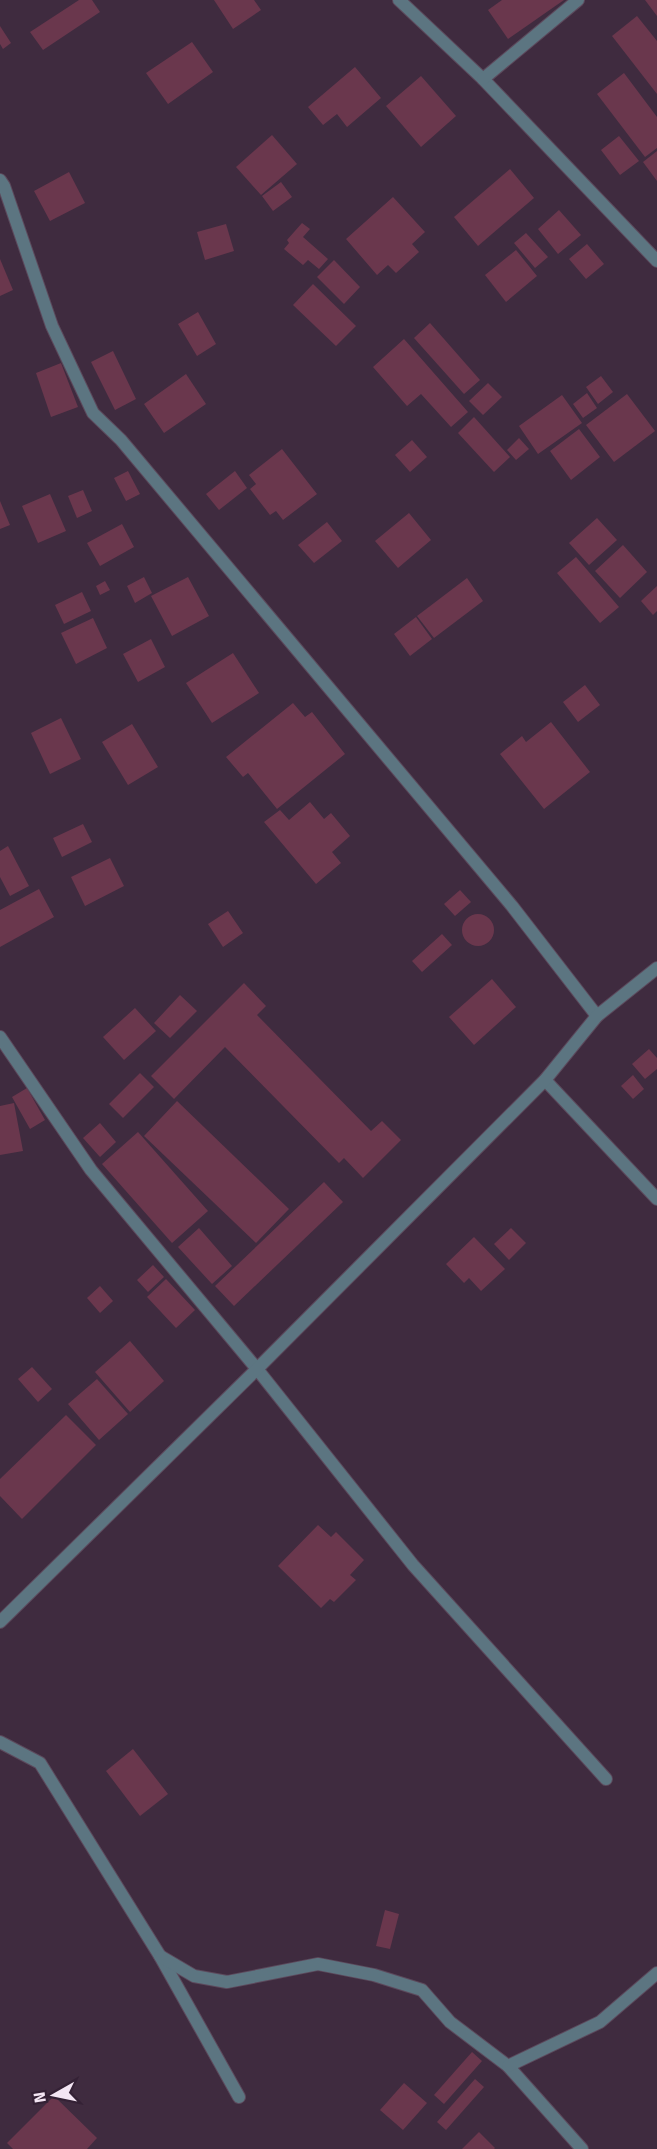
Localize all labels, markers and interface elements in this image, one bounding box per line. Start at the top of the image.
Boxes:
north arrow [24,2065,84,2125]
text: N [29,2091,50,2104]

